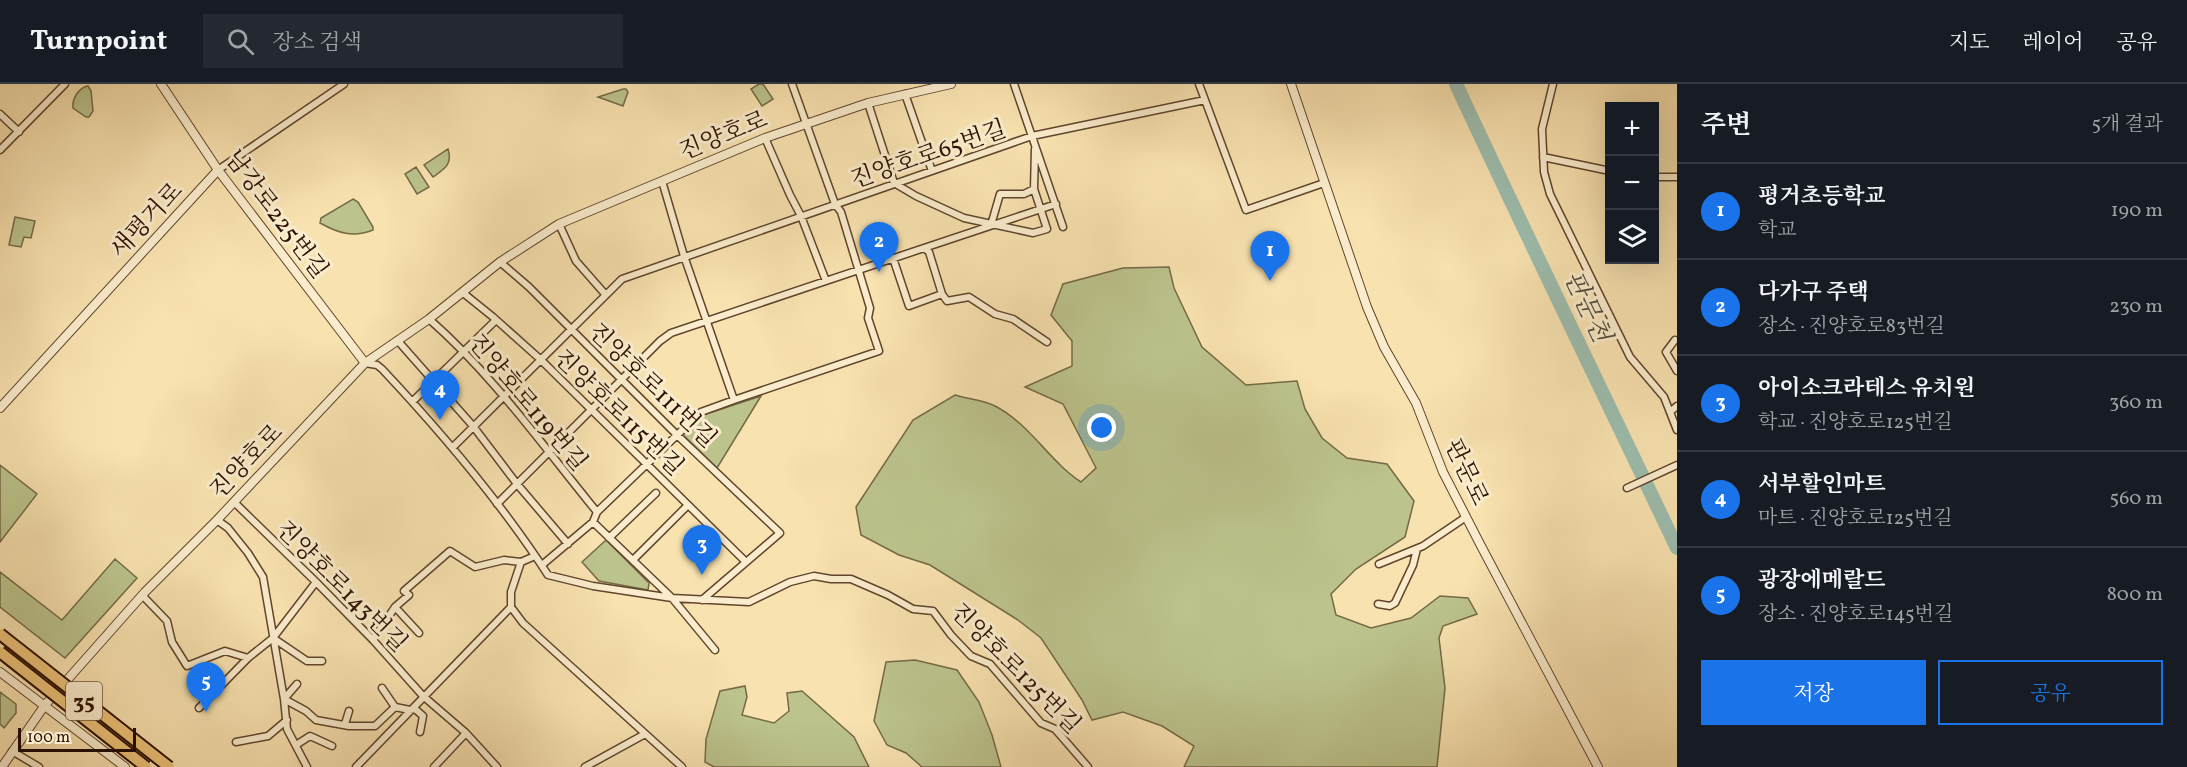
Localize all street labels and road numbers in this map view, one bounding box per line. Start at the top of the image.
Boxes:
street label: 진양호로 [674,104,773,170]
street label: 진양호로65번길 [846,113,1011,198]
street label: 남강로225번길 [216,144,335,287]
street label: 새평거로 [103,176,192,267]
street label: 진양호로111번길 [580,316,724,457]
street label: 진양호로119번길 [459,327,594,479]
street label: 진양호로115번길 [545,342,690,484]
street label: 진양호로 [203,417,292,508]
street label: 판문로 [1435,434,1495,512]
street label: 진양호로143번길 [267,514,414,661]
street label: 진양호로125번길 [941,596,1088,743]
road number: 35 [66,682,102,720]

